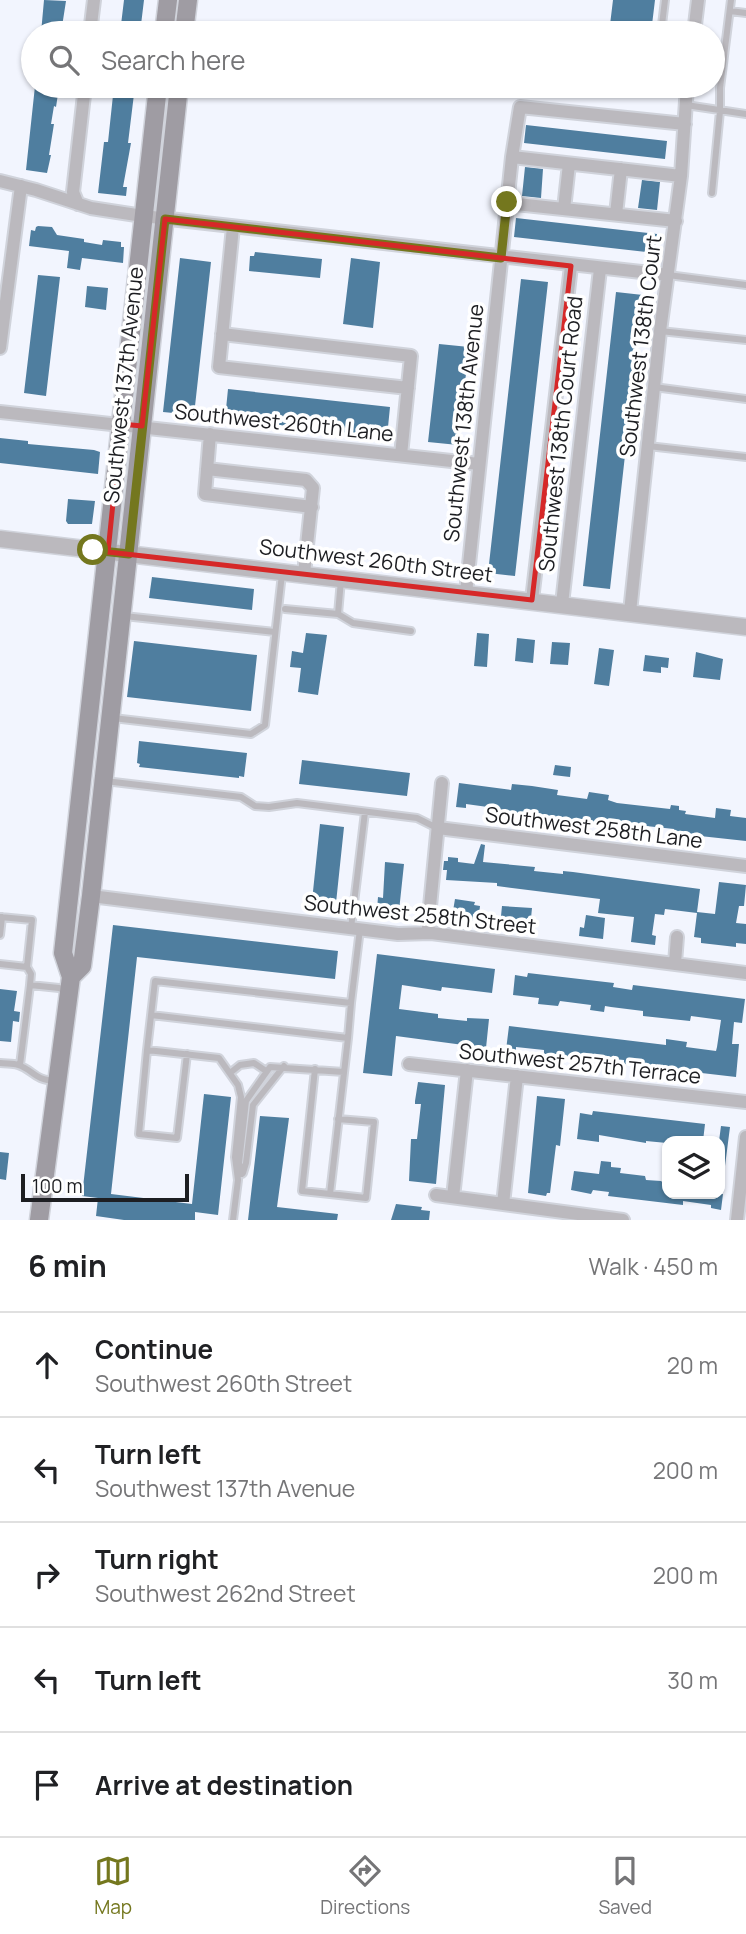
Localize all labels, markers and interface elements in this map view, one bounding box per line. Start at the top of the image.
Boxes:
search box [21,21,725,98]
icon: search [45,41,83,79]
text: Search here [101,42,246,78]
route end [491,186,522,217]
street label: Southwest 138th Court [613,233,668,458]
street label: Southwest 137th Avenue [97,265,149,505]
street label: Southwest 138th Court Road [532,295,588,573]
street label: Southwest 138th Avenue [437,302,489,543]
street label: Southwest 260th Lane [173,397,395,447]
street label: Southwest 260th Street [258,532,494,588]
route start [77,534,108,565]
street label: Southwest 258th Lane [484,800,704,854]
street label: Southwest 258th Street [303,888,538,940]
street label: Southwest 257th Terrace [458,1036,702,1090]
map controls [662,1136,725,1199]
button: layers [662,1136,725,1199]
scale bar [21,1171,189,1203]
text: 100 m [32,1173,83,1199]
text: 6 min [28,1245,107,1286]
text: Walk · 450 m [589,1250,718,1282]
text: Continue [95,1331,213,1367]
icon: ahead [28,1346,66,1384]
text: 20 m [667,1349,718,1381]
text: Southwest 260th Street [95,1367,352,1399]
text: Turn left [95,1436,202,1472]
icon: left [28,1451,66,1489]
text: 200 m [653,1454,718,1486]
text: Southwest 137th Avenue [95,1472,355,1504]
text: Turn right [95,1541,219,1577]
icon: right [28,1556,66,1594]
text: 200 m [653,1559,718,1591]
text: Southwest 262nd Street [95,1577,356,1609]
icon: left [28,1661,66,1699]
text: Turn left [95,1662,202,1698]
text: 30 m [667,1664,718,1696]
icon: arrive [28,1766,66,1804]
text: Arrive at destination [95,1767,353,1803]
tab: Map [94,1852,132,1920]
tab: Directions [320,1852,410,1920]
tab: Saved [598,1852,652,1920]

